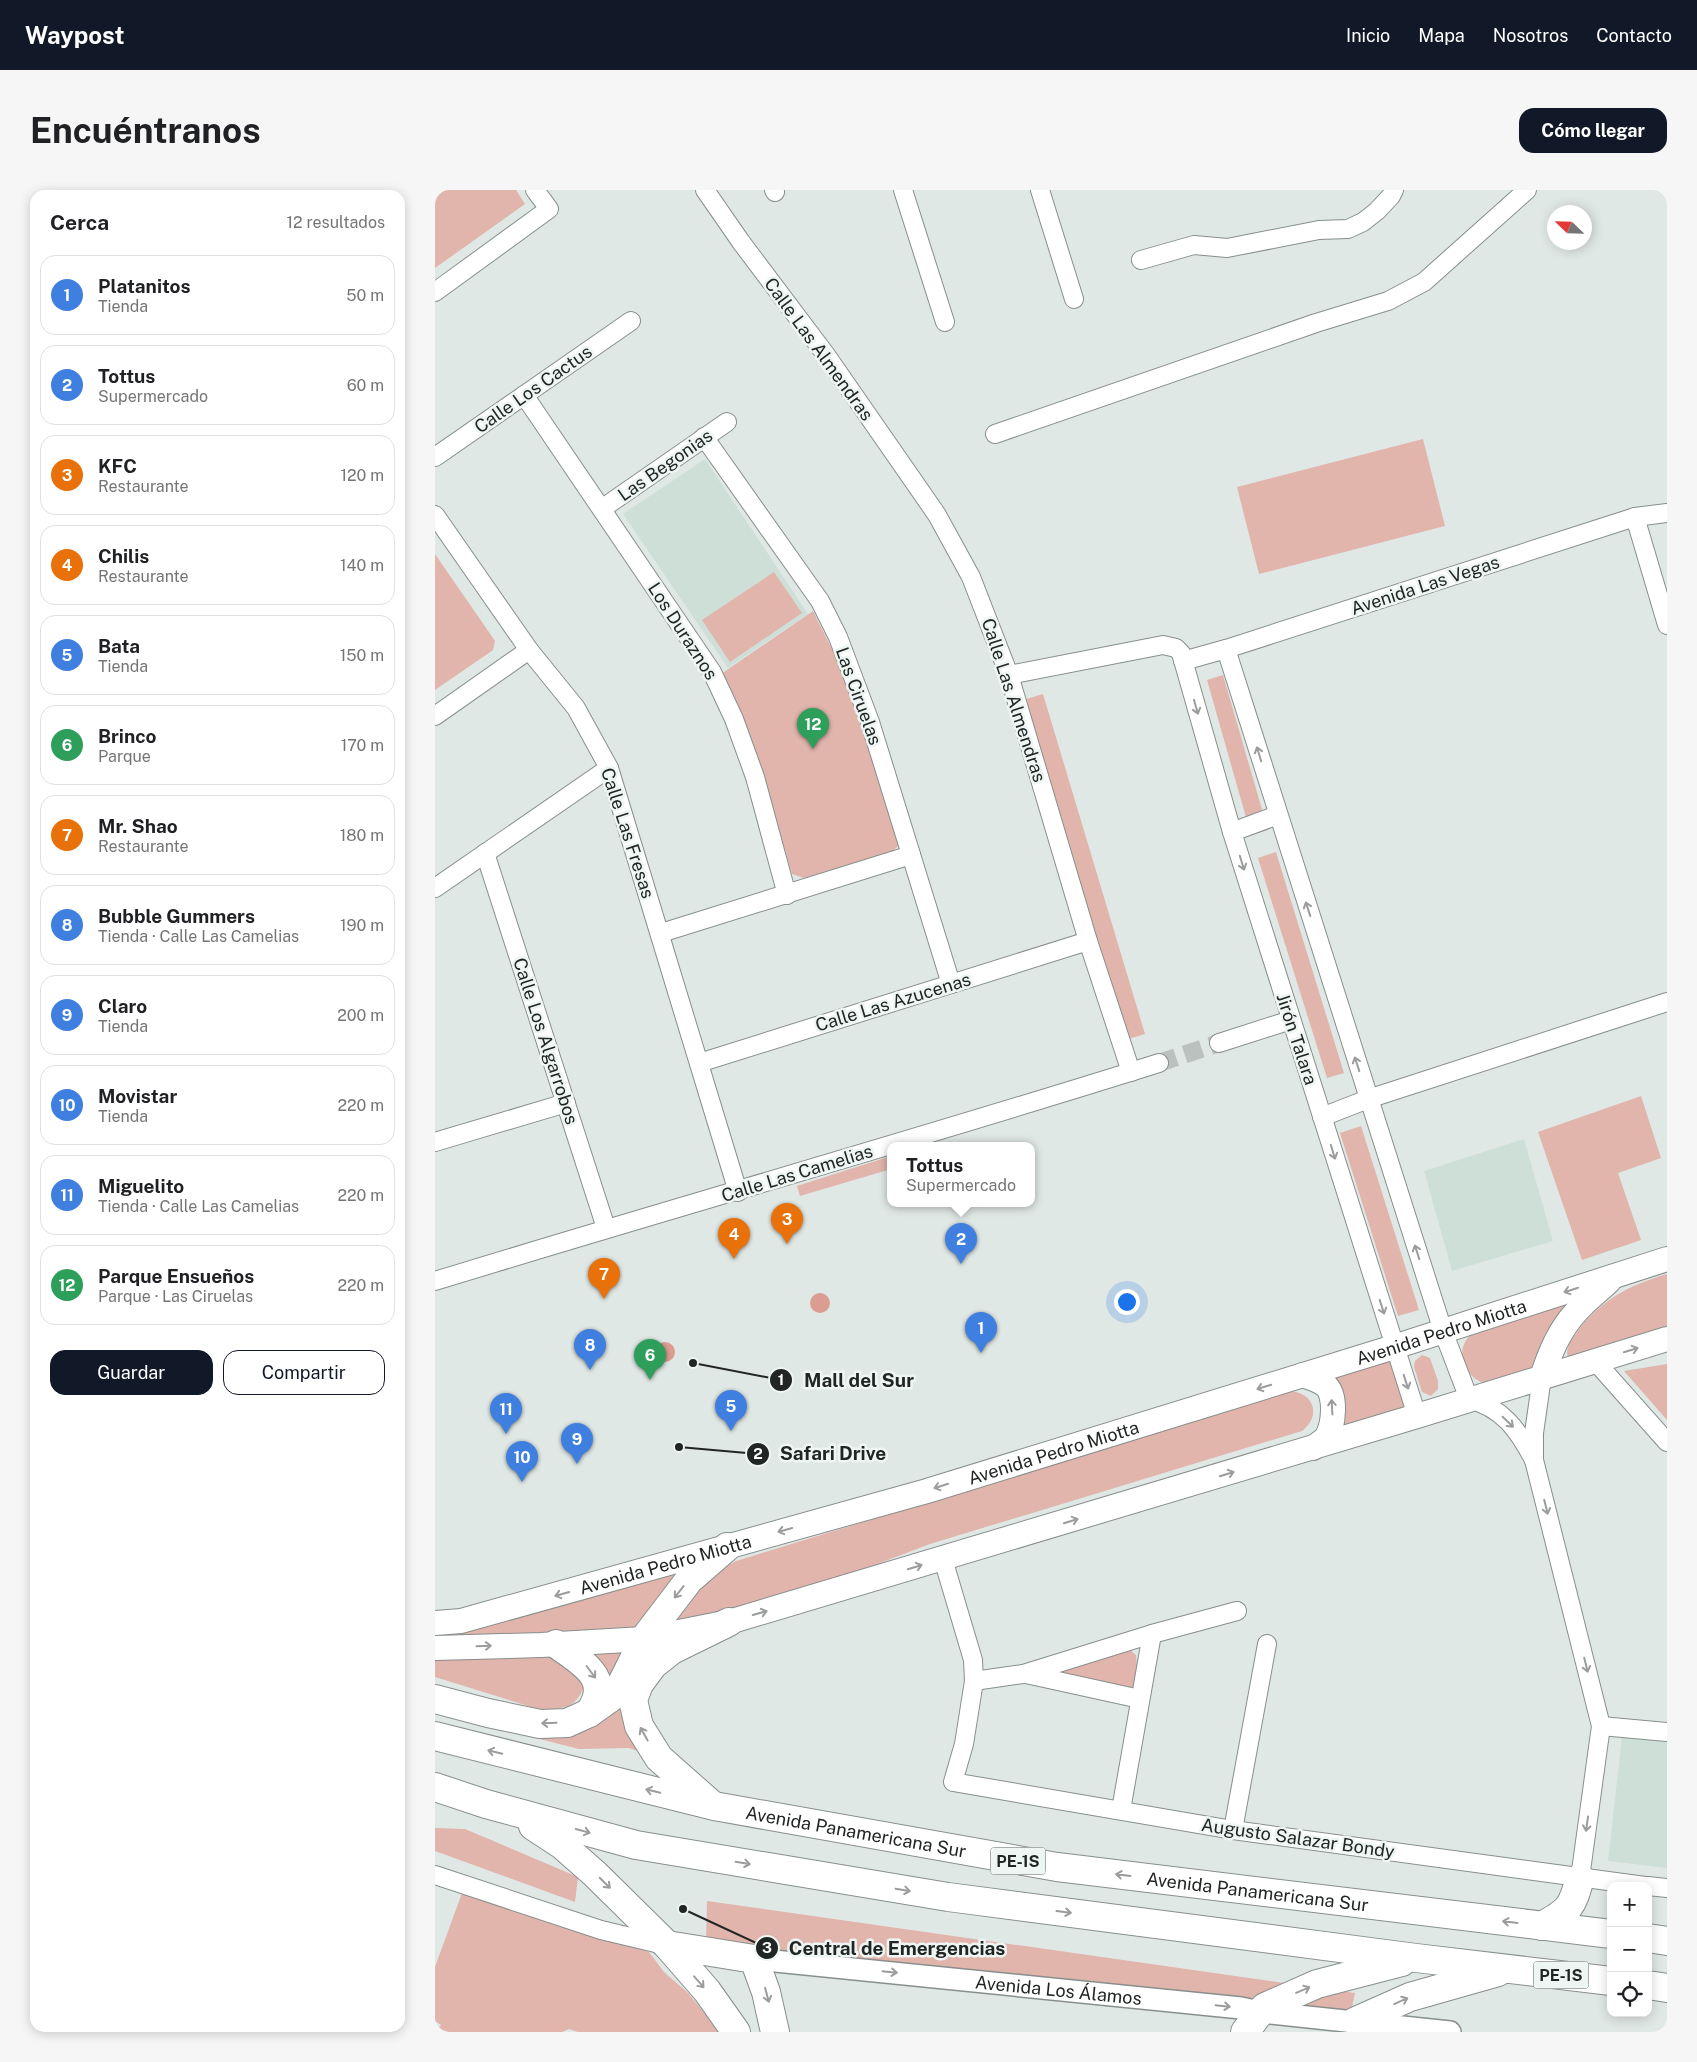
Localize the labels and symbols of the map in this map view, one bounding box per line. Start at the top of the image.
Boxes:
north arrow [1547,205,1592,250]
street label: Calle Las Almendras [760,274,878,424]
street label: Calle Los Cactus [470,341,596,437]
street label: Las Begonias [614,425,716,505]
street label: Avenida Las Vegas [1348,551,1502,619]
street label: Los Duraznos [644,579,722,683]
street label: Calle Las Almendras [978,615,1050,785]
street label: Las Ciruelas [832,644,886,748]
one-way arrow [1192,699,1202,715]
pin: 12 [797,708,829,749]
one-way arrow [1253,746,1263,762]
street label: Calle Las Fresas [597,765,659,901]
one-way arrow [1238,855,1247,871]
one-way arrow [1302,901,1312,917]
street label: Calle Los Algarrobos [509,955,583,1127]
street label: Calle Las Azucenas [813,968,973,1036]
street label: Jirón Talara [1272,991,1322,1087]
one-way arrow [1352,1056,1361,1072]
street label: Calle Las Camelias [719,1140,875,1206]
one-way arrow [1329,1143,1338,1159]
pin: 3 [771,1203,803,1244]
pin: 4 [718,1218,750,1259]
pin: 2 [945,1223,977,1264]
one-way arrow [1412,1244,1422,1260]
pin: 7 [588,1258,620,1299]
one-way arrow [1563,1286,1579,1295]
your location [1114,1289,1140,1315]
street label: Avenida Pedro Miotta [1353,1295,1529,1369]
one-way arrow [1377,1299,1387,1315]
pin: 1 [965,1312,997,1353]
pin: 8 [574,1329,606,1370]
pin: 6 [634,1339,666,1380]
one-way arrow [1623,1344,1639,1354]
callout: Mall del Sur [769,1363,924,1397]
text: Mall del Sur [804,1369,914,1391]
text: 1 [778,1371,784,1388]
one-way arrow [1401,1374,1411,1390]
one-way arrow [1256,1383,1272,1393]
pin: 5 [715,1390,747,1431]
pin: 11 [490,1393,522,1434]
one-way arrow [1327,1399,1337,1415]
street label: Avenida Pedro Miotta [965,1416,1141,1488]
one-way arrow [1502,1416,1514,1428]
pin: 9 [561,1423,593,1464]
callout: Safari Drive [745,1437,897,1471]
pin: 10 [506,1441,538,1482]
text: Safari Drive [780,1442,886,1464]
text: 2 [753,1445,763,1462]
one-way arrow [1218,1468,1234,1478]
one-way arrow [934,1482,950,1492]
one-way arrow [1541,1499,1551,1515]
one-way arrow [1063,1515,1079,1525]
one-way arrow [777,1526,793,1536]
street label: Avenida Pedro Miotta [577,1530,754,1598]
one-way arrow [907,1562,923,1572]
one-way arrow [674,1585,685,1598]
one-way arrow [555,1589,571,1599]
one-way arrow [751,1608,767,1618]
one-way arrow [475,1642,491,1651]
one-way arrow [1581,1656,1591,1672]
one-way arrow [586,1665,596,1679]
one-way arrow [542,1719,558,1728]
one-way arrow [639,1727,649,1742]
one-way arrow [488,1747,504,1756]
one-way arrow [646,1786,662,1795]
street label: Avenida Panamericana Sur [744,1801,968,1861]
street label: Augusto Salazar Bondy [1200,1814,1396,1862]
one-way arrow [1582,1816,1592,1832]
one-way arrow [575,1827,591,1836]
road number: PE-1S [991,1848,1045,1874]
one-way arrow [734,1858,750,1868]
street label: Avenida Panamericana Sur [1145,1867,1370,1915]
one-way arrow [1115,1870,1131,1880]
one-way arrow [598,1877,611,1889]
one-way arrow [895,1885,911,1895]
one-way arrow [1055,1907,1071,1917]
one-way arrow [1503,1917,1519,1927]
callout: Central de Emergencias [754,1931,1016,1965]
text: Central de Emergencias [789,1937,1005,1959]
text: 3 [762,1939,772,1956]
road number: PE-1S [1533,1962,1589,1988]
one-way arrow [881,1968,897,1977]
street label: Avenida Los Álamos [974,1971,1143,2008]
one-way arrow [693,1975,705,1988]
one-way arrow [1295,1985,1310,1995]
one-way arrow [762,1986,772,2002]
one-way arrow [1393,1995,1408,2005]
one-way arrow [1215,2001,1231,2011]

